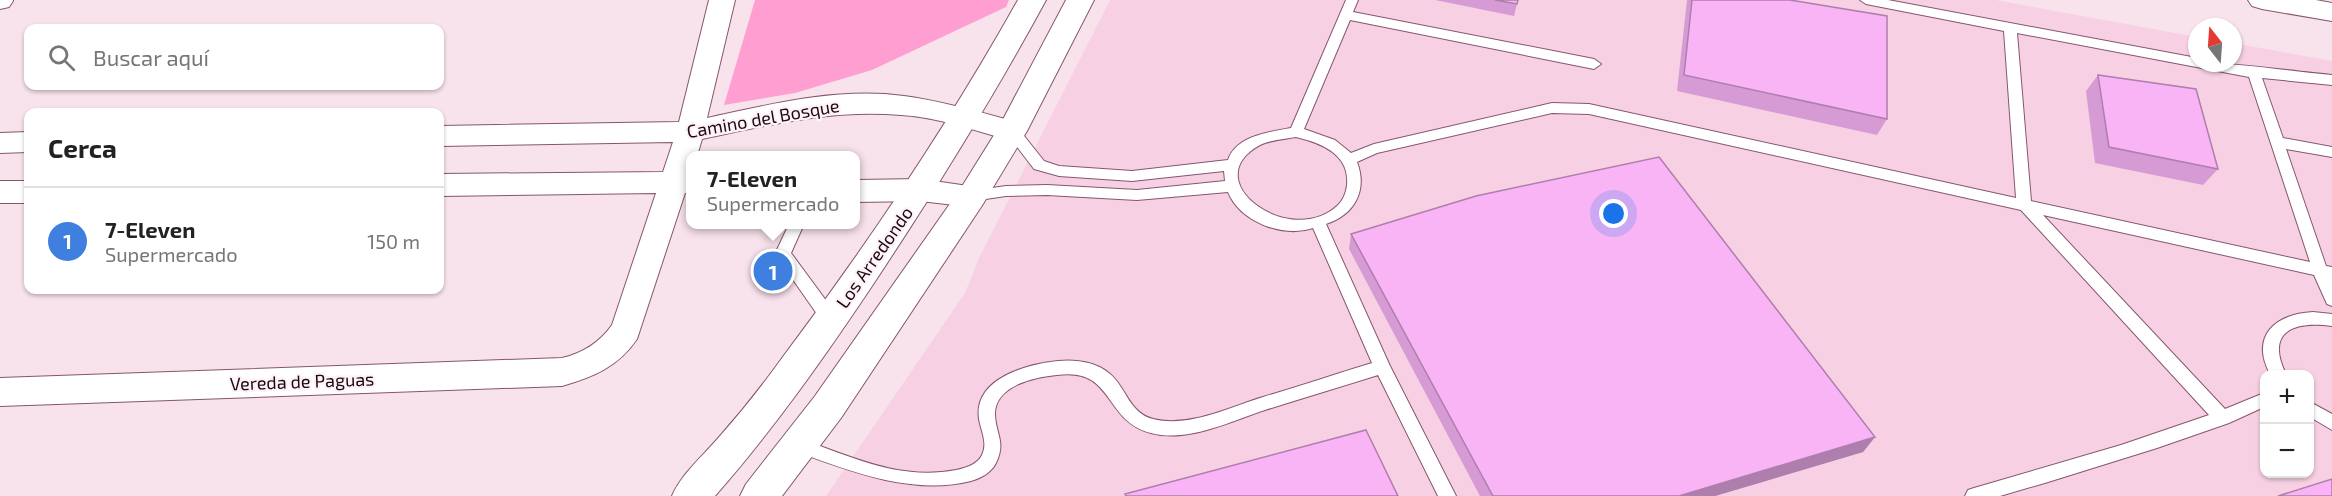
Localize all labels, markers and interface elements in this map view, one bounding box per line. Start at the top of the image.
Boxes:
north arrow [2188,18,2242,72]
search box [24,24,444,90]
icon: search [45,41,78,74]
text: Buscar aquí [93,44,209,70]
street label: Camino del Bosque [685,94,841,142]
text: Cerca [48,132,117,163]
popup [686,151,860,229]
text: 7-Eleven [707,165,797,191]
text: Supermercado [707,191,839,215]
your location [1599,199,1628,228]
street label: Los Arredondo [831,202,917,312]
text: 7-Eleven [105,216,195,242]
text: 1 [63,229,72,253]
text: 150 m [367,229,420,253]
text: Supermercado [105,242,238,266]
pin: 1 [754,248,792,294]
street label: Vereda de Paguas [229,367,375,395]
map controls [2260,370,2314,478]
button: + [2260,370,2314,424]
button: − [2260,424,2314,478]

